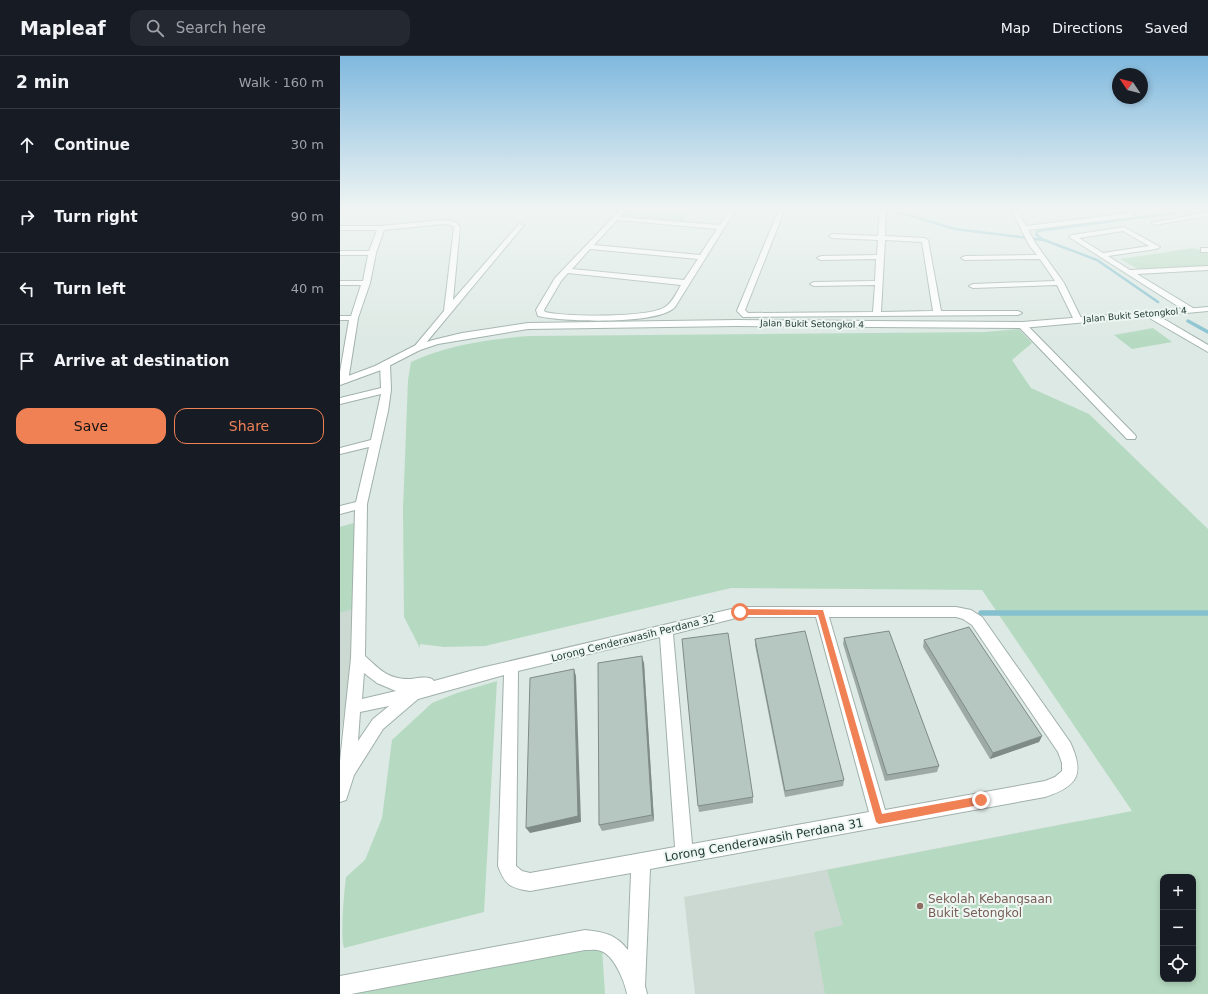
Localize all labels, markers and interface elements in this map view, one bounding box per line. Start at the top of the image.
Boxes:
search box [130,10,410,46]
text: Mapleaf [20,17,106,39]
icon: search [144,17,166,39]
text: Search here [176,19,266,37]
text: Map [1001,20,1030,36]
text: Directions [1052,20,1123,36]
text: Saved [1145,20,1188,36]
north arrow [1112,68,1148,104]
text: 2 min [16,72,69,92]
text: Walk · 160 m [239,75,324,90]
icon: ahead [16,134,38,156]
text: Continue [54,136,130,154]
text: 30 m [291,137,324,152]
icon: right [16,206,38,228]
text: Turn right [54,208,138,226]
text: 90 m [291,209,324,224]
icon: left [16,278,38,300]
text: Turn left [54,280,126,298]
text: 40 m [291,281,324,296]
street label: Jalan Bukit Setongkol 4 [1082,305,1187,325]
street label: Jalan Bukit Setongkol 4 [759,318,864,330]
icon: arrive [16,350,38,372]
text: Arrive at destination [54,352,229,370]
button: Save [16,408,166,444]
button: Share [174,408,324,444]
route start [731,603,749,621]
street label: Lorong Cenderawasih Perdana 32 [550,612,716,664]
route end [972,791,990,809]
street label: Lorong Cenderawasih Perdana 31 [664,816,864,864]
map controls [1160,874,1196,982]
button: + [1160,874,1196,910]
place label: Sekolah Kebangsaan Bukit Setongkol [928,892,1052,920]
marker: Sekolah Kebangsaan Bukit Setongkol [915,901,925,911]
button: − [1160,910,1196,946]
button: locate [1160,946,1196,982]

